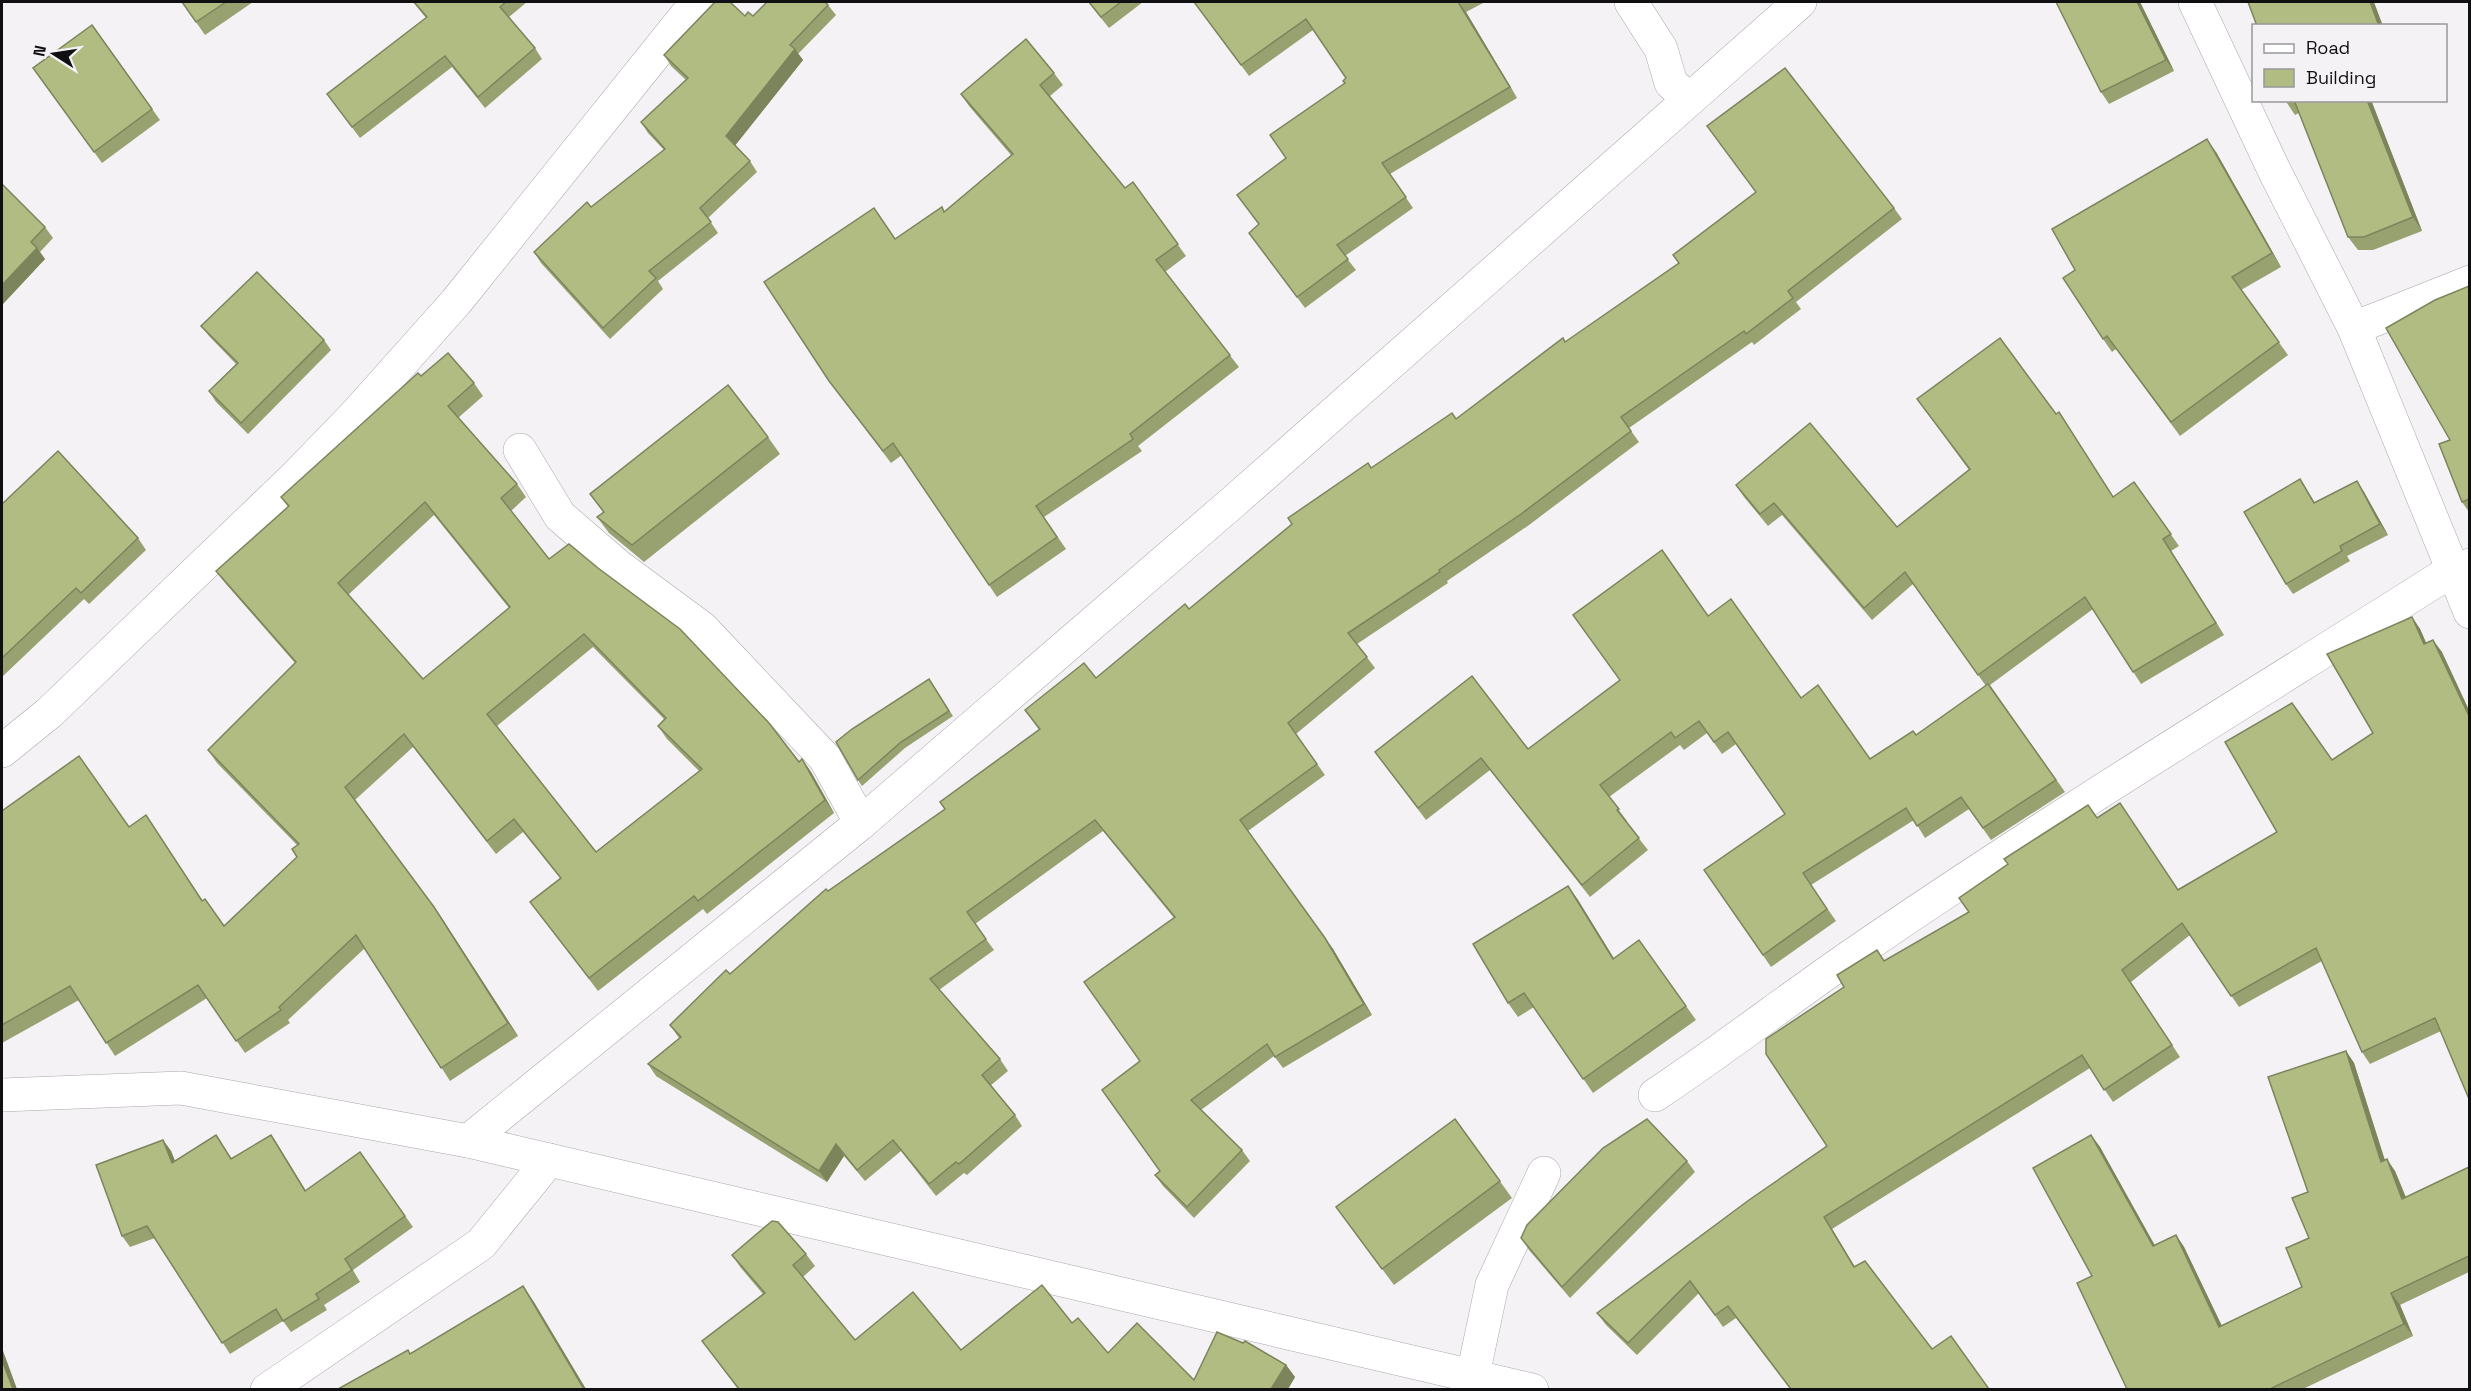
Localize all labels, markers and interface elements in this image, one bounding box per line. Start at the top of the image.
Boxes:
north arrow [24,24,84,84]
legend [2252,24,2447,102]
text: Road [2306,36,2350,59]
text: N [28,44,51,58]
text: Building [2306,66,2376,89]

